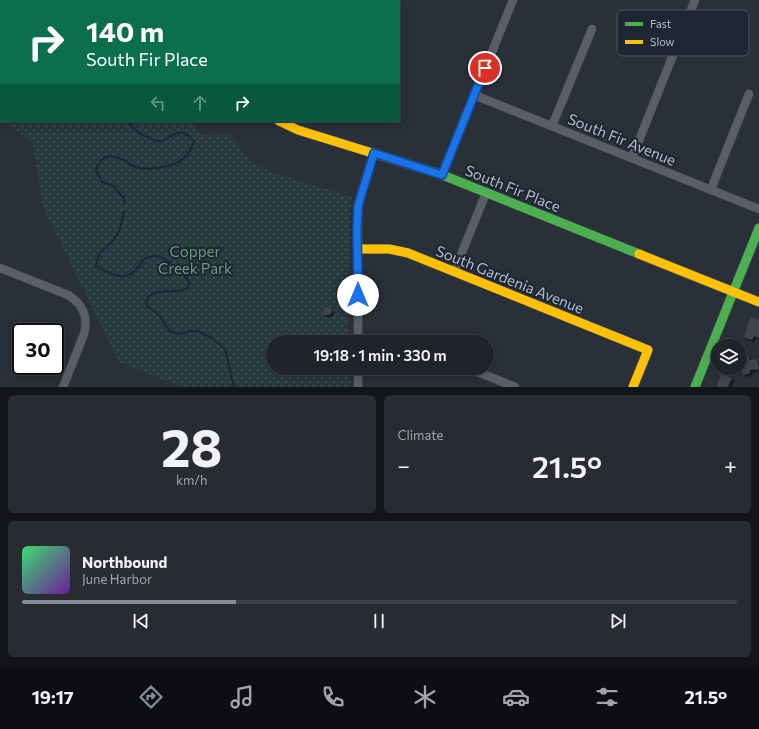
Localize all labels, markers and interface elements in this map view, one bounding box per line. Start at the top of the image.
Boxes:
legend [617,10,749,56]
text: 140 m [86,14,164,48]
icon: right [20,16,72,68]
text: Fast [650,17,672,30]
text: Slow [650,35,675,48]
text: South Fir Place [86,48,208,70]
pin [468,51,502,85]
icon: arrive [474,57,496,79]
icon: left [147,92,169,114]
icon: ahead [189,92,211,114]
icon: right [231,92,253,114]
street label: South Fir Avenue [565,109,679,169]
street label: South Fir Place [463,161,563,215]
street label: South Gardenia Avenue [433,241,587,317]
park label: Copper Creek Park [158,242,232,277]
position arrow [337,274,379,316]
speed limit sign: 30 [12,323,64,375]
map controls [711,339,747,375]
button: layers [711,339,747,375]
text: 19:18 · 1 min · 330 m [313,346,447,364]
text: 28 [161,414,222,478]
text: Climate [398,427,443,443]
text: 21.5° [532,447,602,484]
text: − [398,452,410,479]
text: + [724,452,737,479]
text: km/h [176,472,208,488]
text: Northbound [82,553,167,571]
text: June Harbor [82,571,152,587]
icon: previous [130,610,152,632]
icon: pause [368,610,390,632]
icon: next [607,610,629,632]
icon: directions [137,683,165,711]
icon: music [228,683,256,711]
icon: phone [319,683,347,711]
icon: climate [411,683,439,711]
icon: car [502,683,530,711]
icon: filters [593,683,621,711]
text: 19:17 [32,686,74,708]
text: 21.5° [685,686,727,708]

